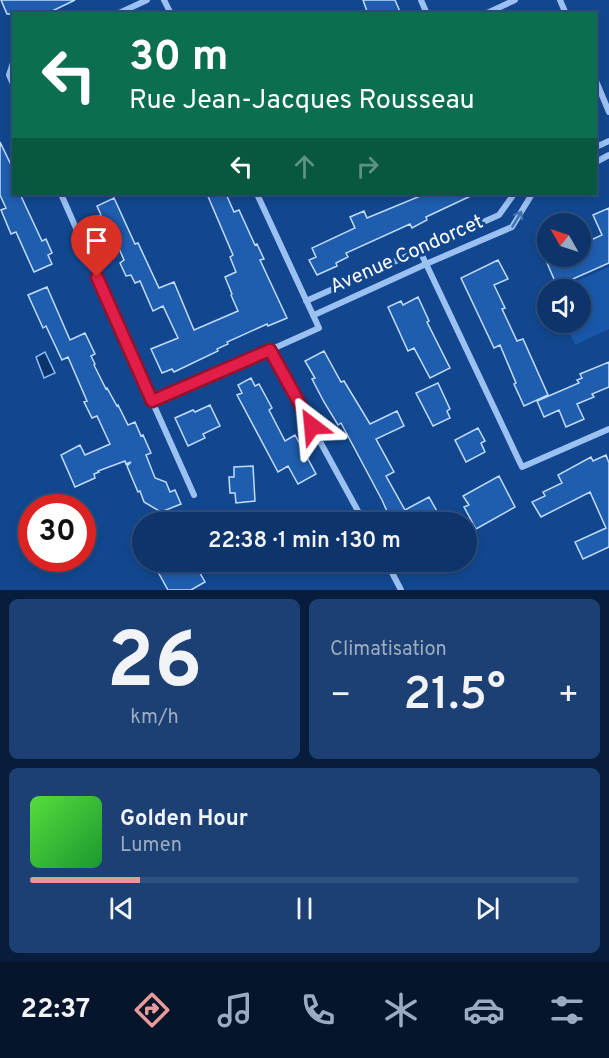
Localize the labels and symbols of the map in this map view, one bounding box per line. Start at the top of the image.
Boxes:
street label: Avenue Condorcet [326,210,488,300]
one-way arrow [511,211,523,228]
north arrow [537,213,591,267]
pin [71,215,122,277]
position arrow [280,394,344,458]
speed limit sign: 30 [18,494,96,572]

